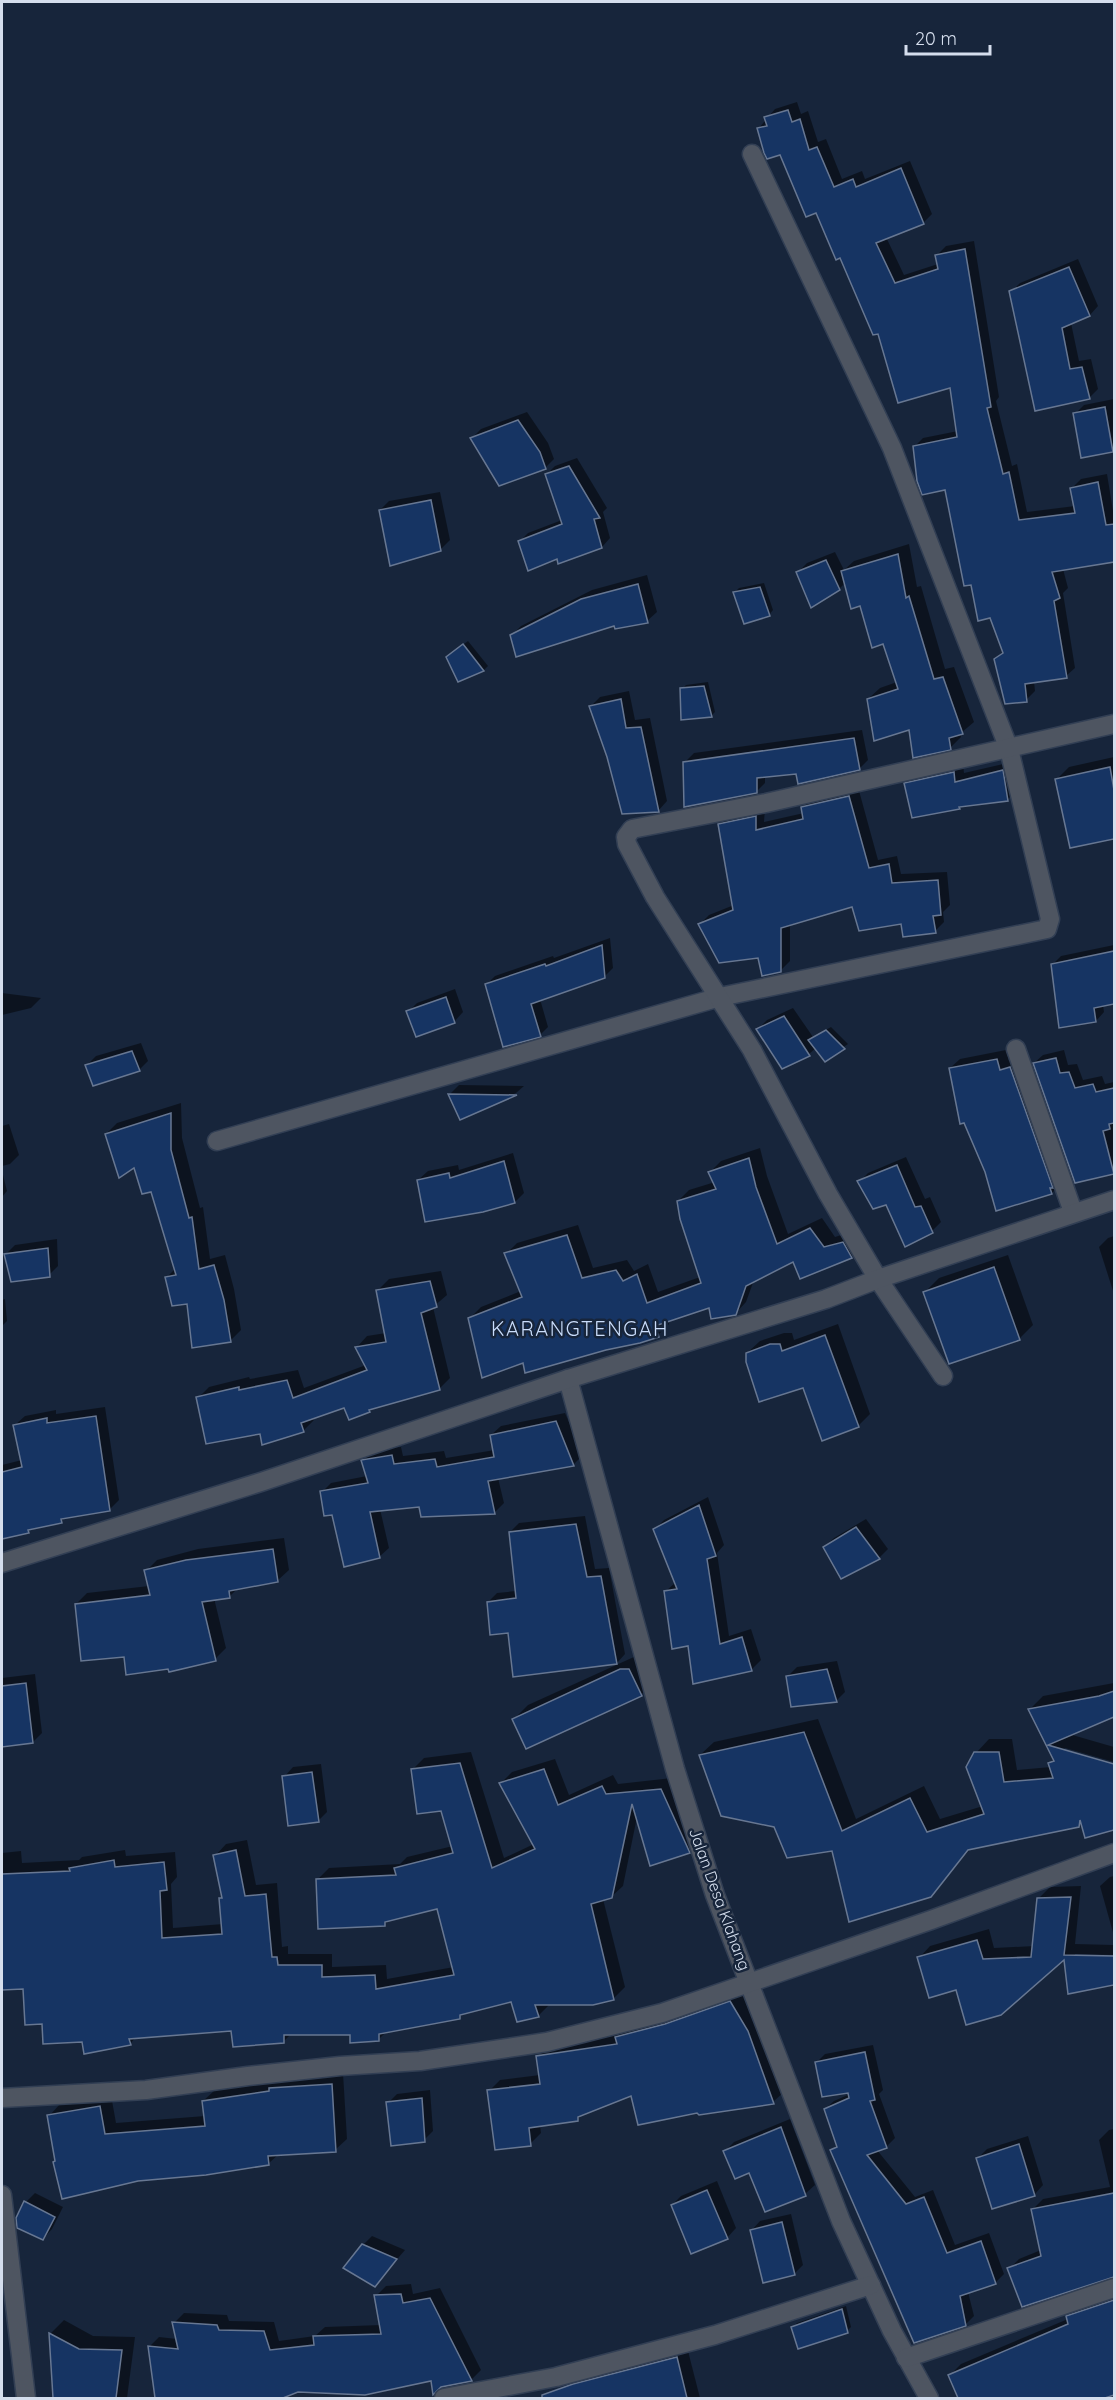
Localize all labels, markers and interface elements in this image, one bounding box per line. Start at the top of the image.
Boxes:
scale bar [906,18,990,56]
text: 20 m [915,27,957,50]
district label: KARANGTENGAH [491,1316,669,1341]
street label: Jalan Desa Klahang [685,1825,755,1973]

